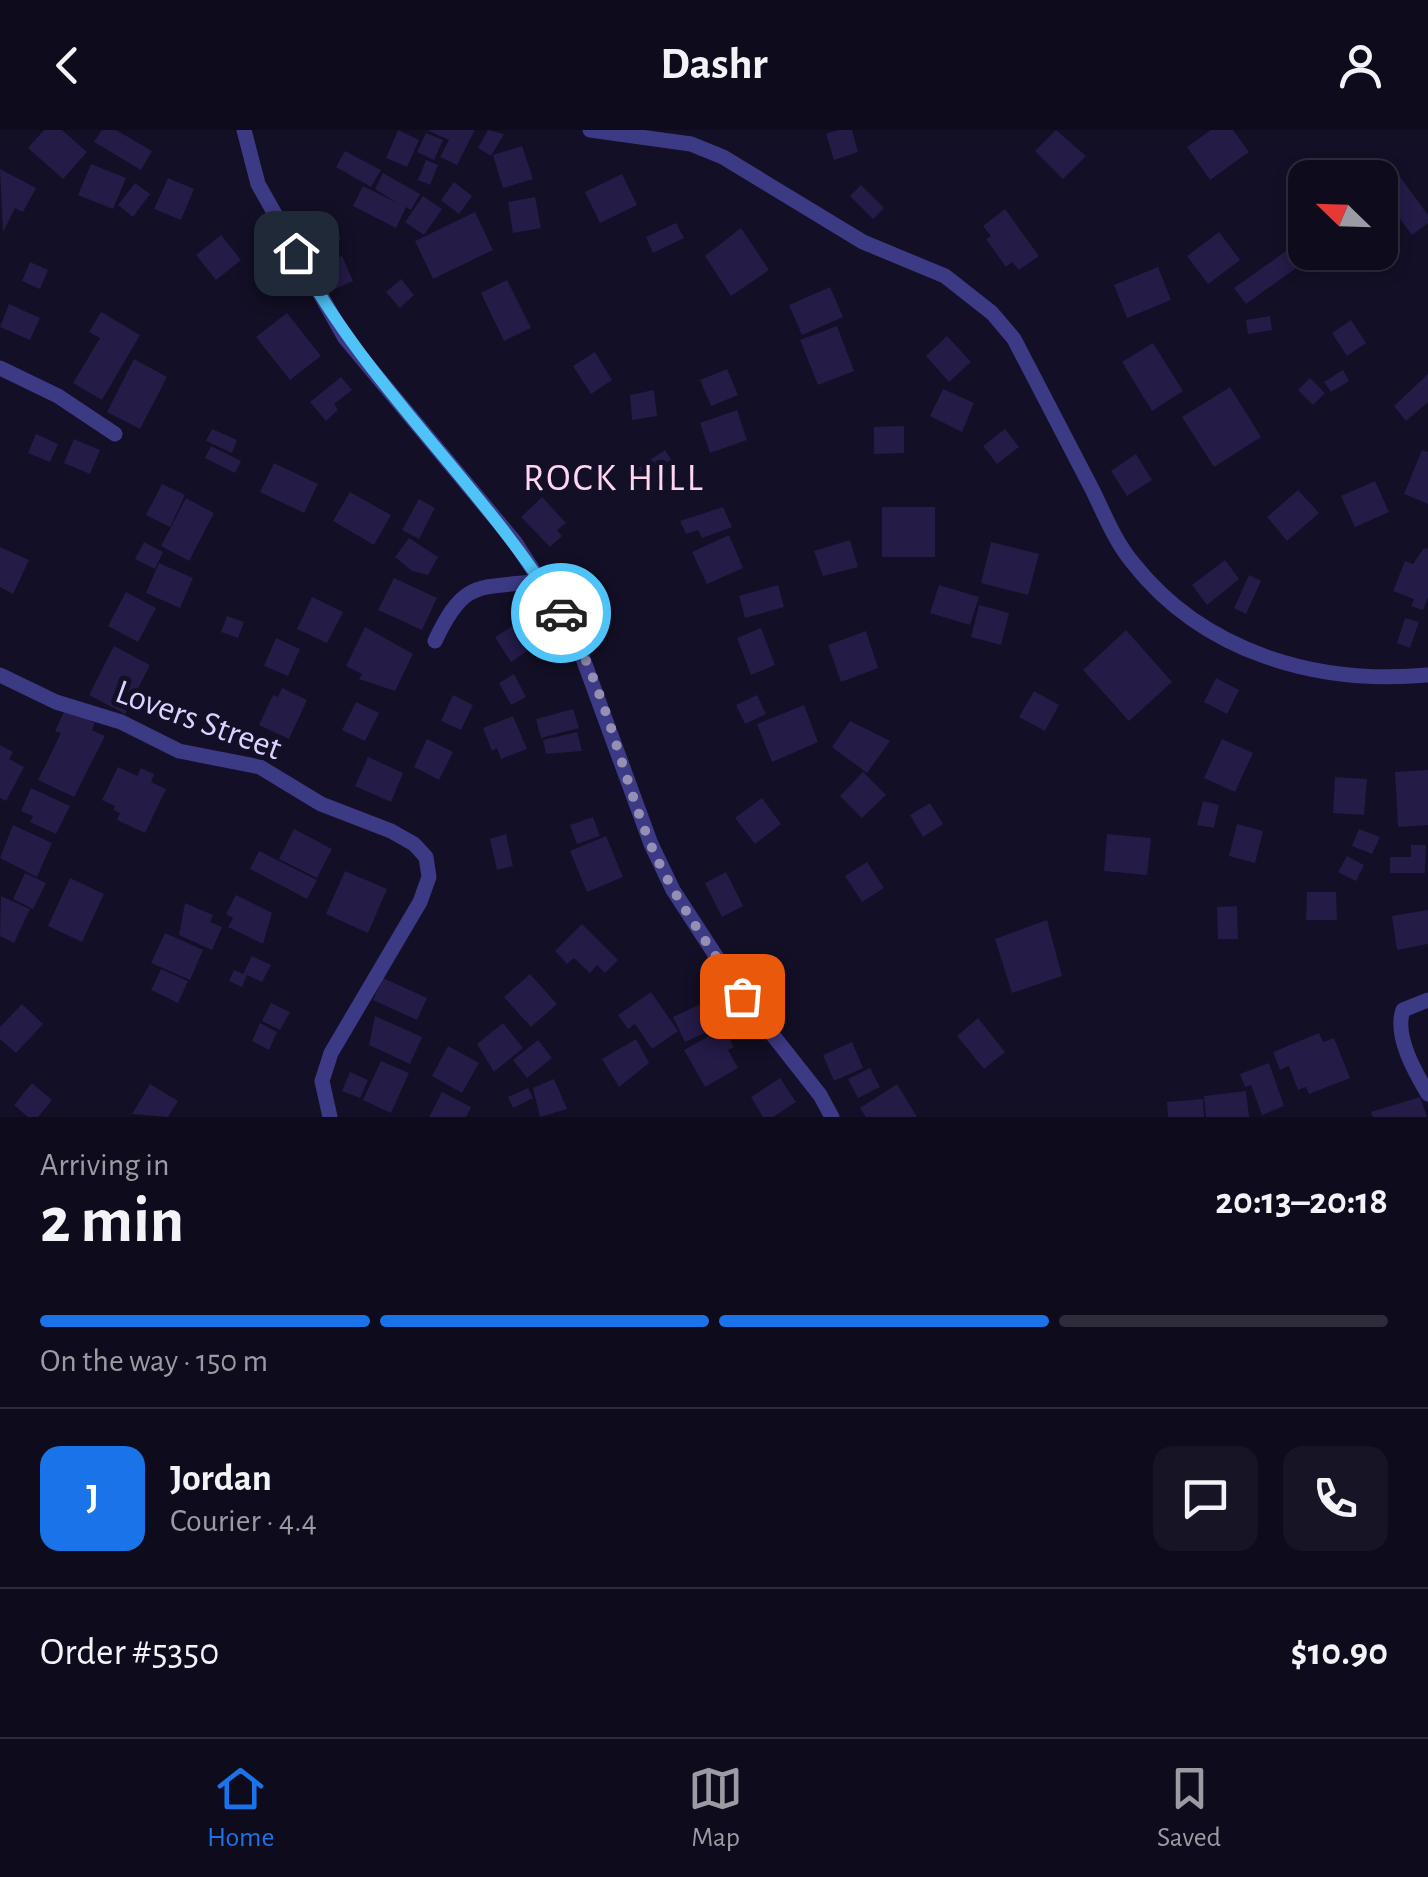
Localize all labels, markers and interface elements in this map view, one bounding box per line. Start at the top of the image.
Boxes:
icon: back [40,38,95,93]
icon: person [1333,38,1388,93]
text: Dashr [660,42,768,87]
north arrow [1288,160,1398,270]
map controls [1288,160,1398,270]
pin [254,211,339,296]
icon: home [269,226,324,281]
district label: ROCK HILL [523,460,705,498]
courier [511,563,611,663]
icon: car [534,586,589,641]
street label: Lovers Street [111,674,286,767]
pin [700,954,785,1039]
icon: bag [715,969,770,1024]
text: Arriving in [40,1149,169,1181]
text: 20:13–20:18 [1215,1183,1388,1221]
text: 2 min [40,1189,184,1254]
text: On the way · 150 m [40,1345,268,1377]
button: chat [1153,1446,1258,1551]
button: phone [1283,1446,1388,1551]
text: Jordan [170,1460,272,1498]
text: J [86,1479,99,1517]
text: Courier · 4.4 [170,1505,317,1537]
text: Order #5350 [40,1634,219,1672]
text: $10.90 [1291,1634,1388,1672]
tab: Home [207,1761,274,1855]
tab: Map [688,1761,743,1855]
tab: Saved [1157,1761,1221,1855]

